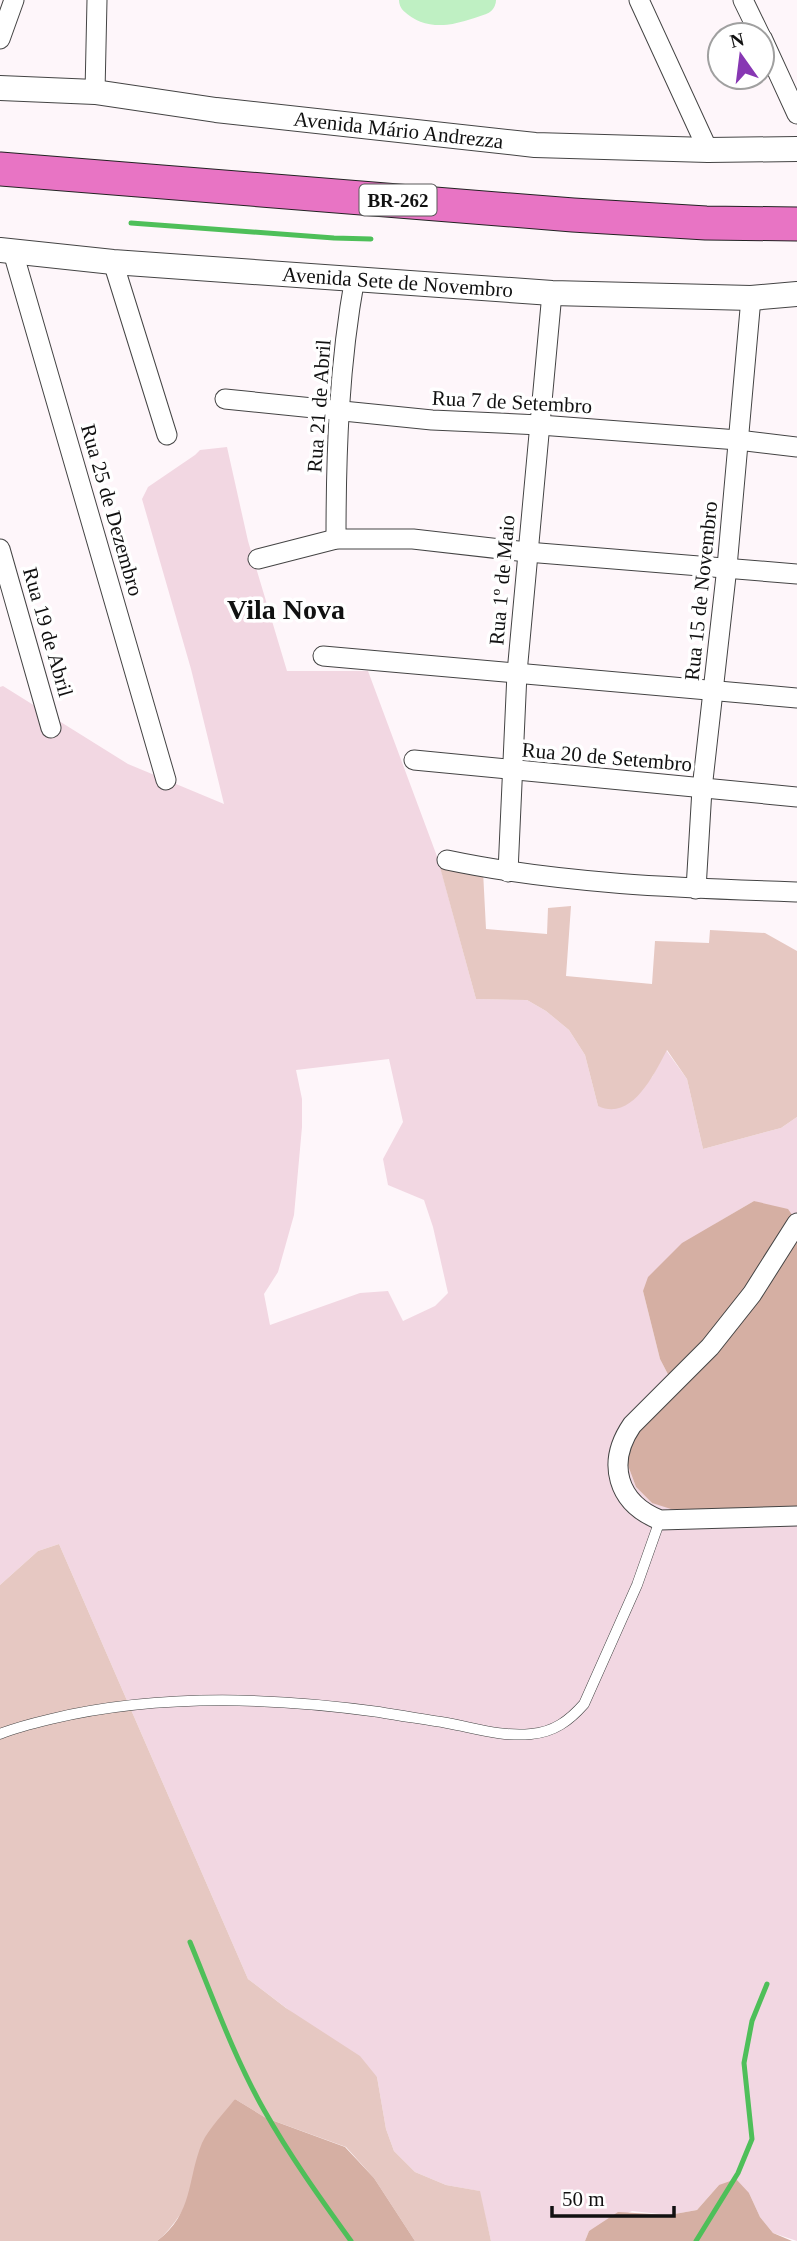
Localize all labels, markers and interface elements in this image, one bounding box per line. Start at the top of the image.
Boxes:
north arrow [706,21,776,91]
text: N [728,28,746,52]
street label: Avenida Mário Andrezza [292,107,505,154]
road number: BR-262 [360,184,436,216]
street label: Avenida Sete de Novembro [281,262,514,302]
street label: Rua 21 de Abril [302,338,336,473]
street label: Rua 7 de Setembro [431,386,593,418]
street label: Rua 25 de Dezembro [76,421,148,599]
street label: Rua 15 de Novembro [680,500,722,682]
street label: Rua 1º de Maio [484,514,520,646]
street label: Rua 19 de Abril [18,564,78,700]
district label: Vila Nova [227,594,345,625]
street label: Rua 20 de Setembro [521,738,693,776]
scale bar [552,2174,674,2218]
text: 50 m [562,2187,605,2211]

